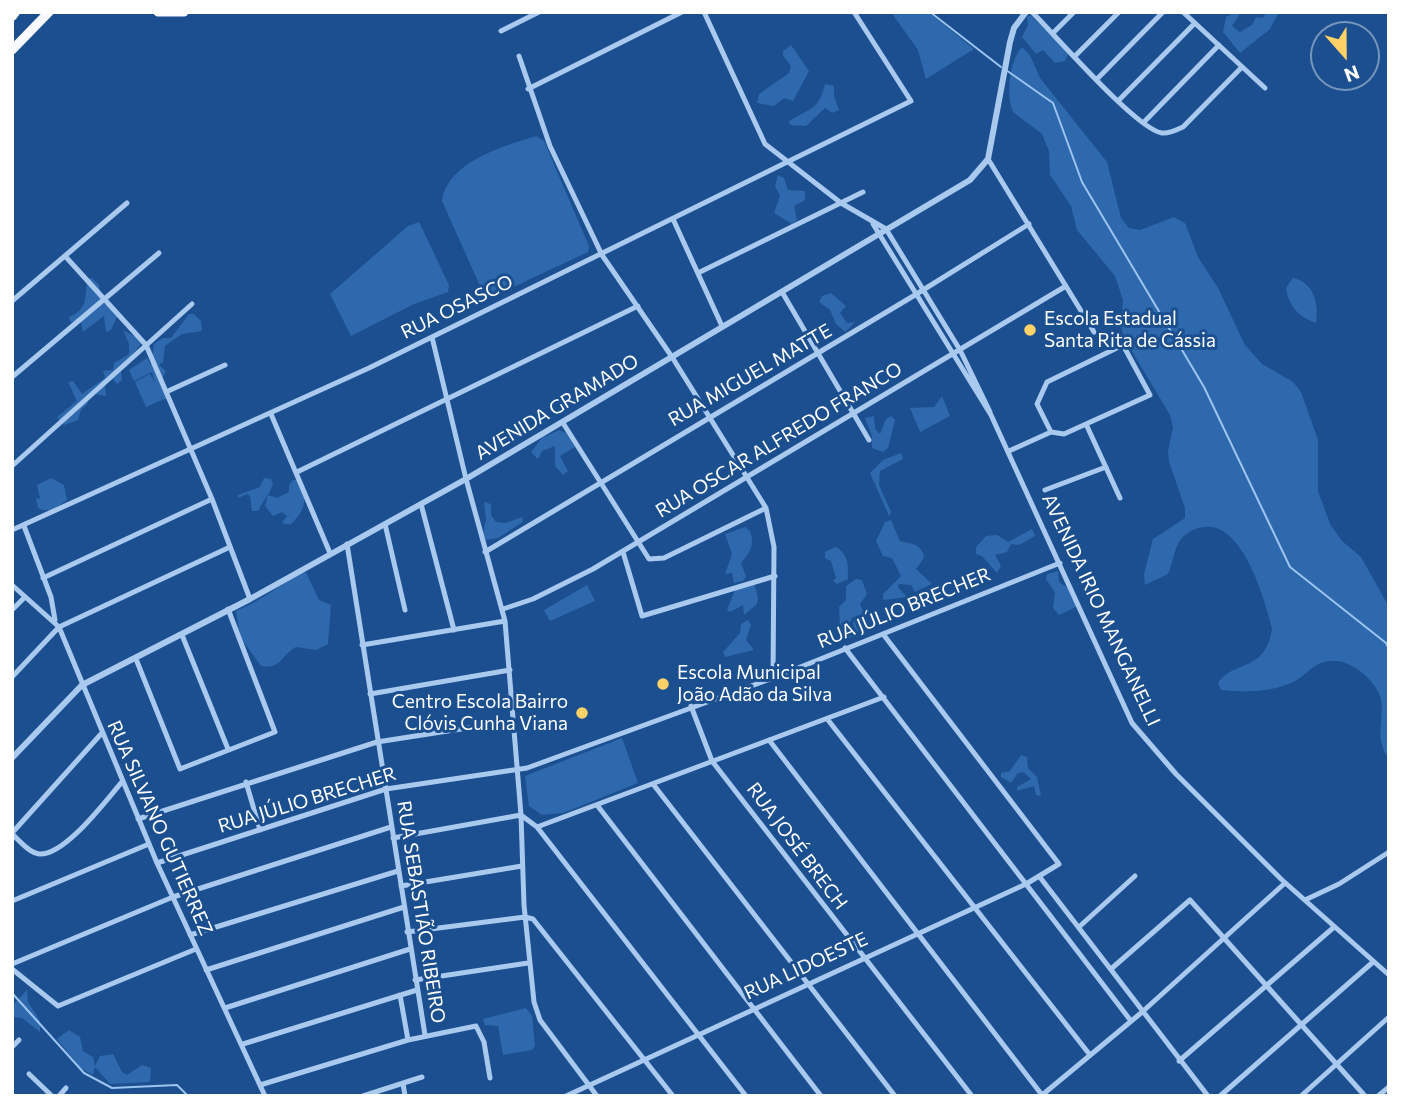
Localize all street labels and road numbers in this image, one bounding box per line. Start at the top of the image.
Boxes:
street label: RUA OSASCO [397,270,517,344]
street label: RUA MIGUEL MATTE [664,319,836,431]
street label: AVENIDA GRAMADO [471,349,643,465]
street label: RUA OSCAR ALFREDO FRANCO [652,357,906,523]
street label: AVENIDA IRIO MANGANELLI [1037,490,1165,730]
street label: RUA JÚLIO BRECHER [814,563,994,653]
street label: RUA SILVANO GUTIERREZ [102,717,218,939]
street label: RUA JÚLIO BRECHER [215,762,399,838]
street label: RUA JOSÉ BRECH [742,778,852,914]
street label: RUA SEBASTIÃO RIBEIRO [392,799,450,1025]
street label: RUA LIDOESTE [741,927,871,1005]

